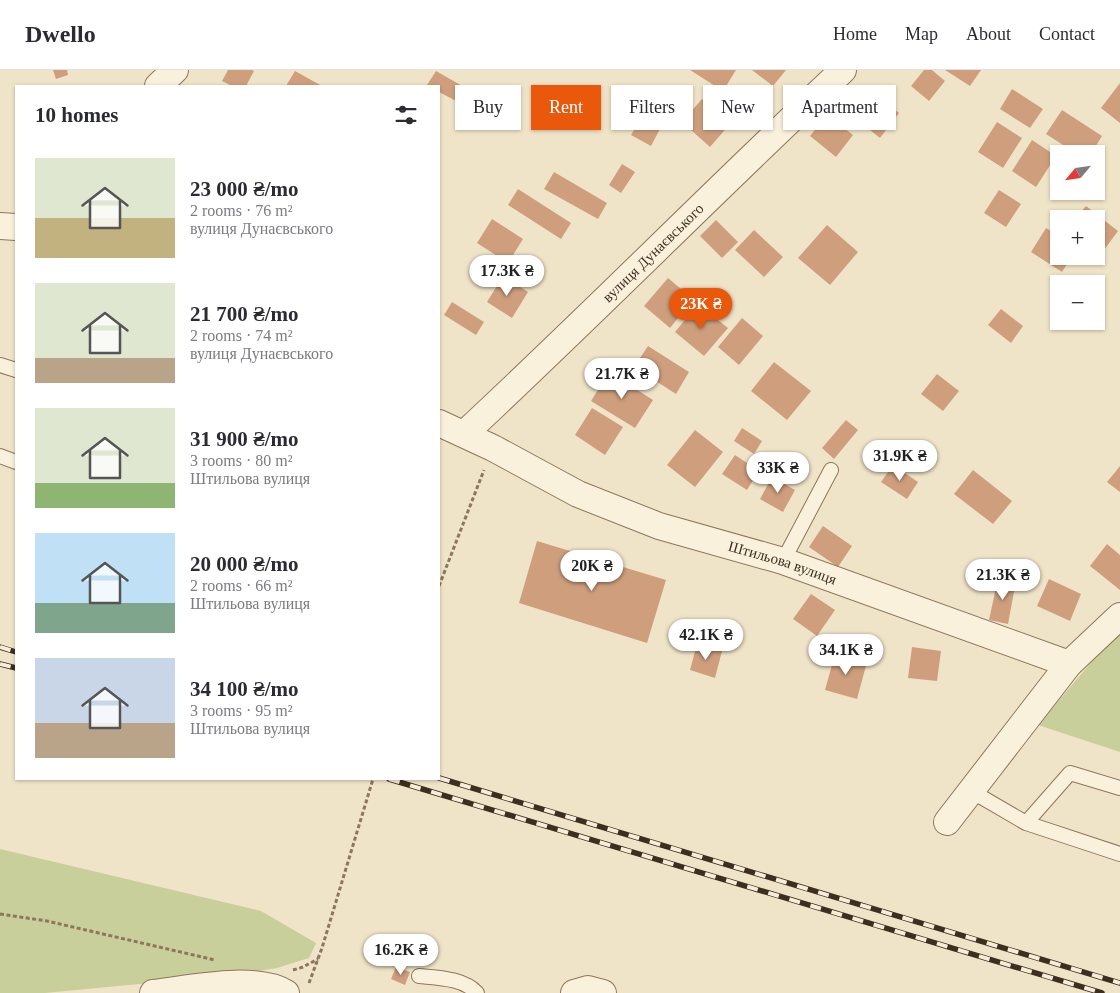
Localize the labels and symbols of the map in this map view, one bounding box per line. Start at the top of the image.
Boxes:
north arrow [1050,145,1105,200]
street label: вулиця Дунаєвського [599,200,707,305]
pin: 17.3K ₴ [461,254,553,297]
pin: 23K ₴ [666,288,736,330]
pin: 21.7K ₴ [576,358,668,400]
pin: 31.9K ₴ [854,440,946,482]
pin: 33K ₴ [743,452,813,494]
street label: Штильова вулиця [726,538,839,588]
pin: 20K ₴ [557,550,627,592]
pin: 21.3K ₴ [957,558,1049,601]
pin: 42.1K ₴ [660,618,752,661]
pin: 34.1K ₴ [800,634,892,676]
pin: 16.2K ₴ [355,934,447,976]

